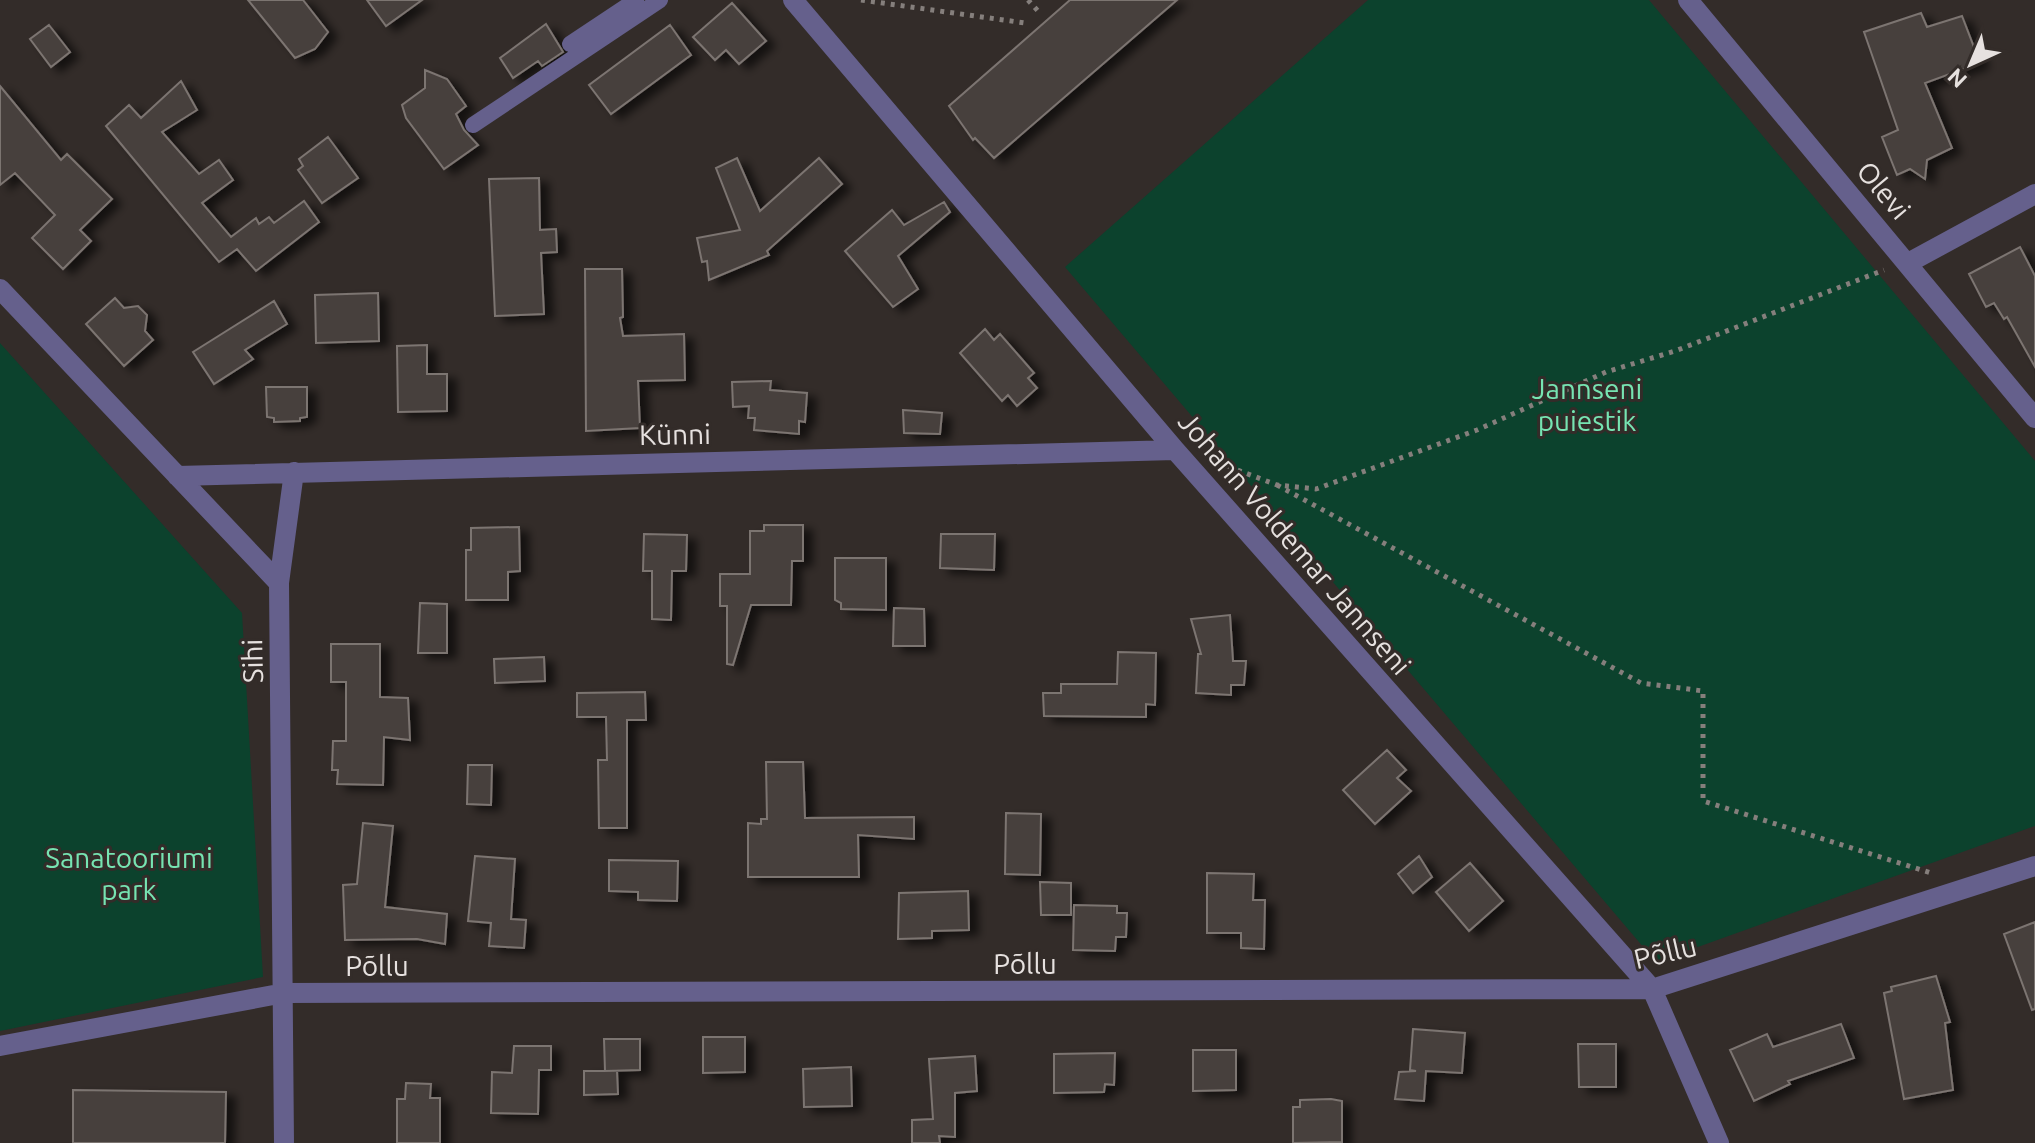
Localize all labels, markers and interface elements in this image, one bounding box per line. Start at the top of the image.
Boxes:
north arrow [1931,24,2011,104]
text: N [1942,64,1971,93]
street label: Olevi [1851,155,1917,225]
park label: Jannseni puiestik [1532,373,1642,436]
street label: Johann Voldemar Jannseni [1173,406,1417,680]
street label: Künni [639,418,711,450]
street label: Sihi [236,639,268,683]
park label: Sanatooriumi park [45,842,213,905]
street label: Põllu [1631,930,1699,974]
street label: Põllu [993,948,1057,979]
street label: Põllu [345,950,409,981]

